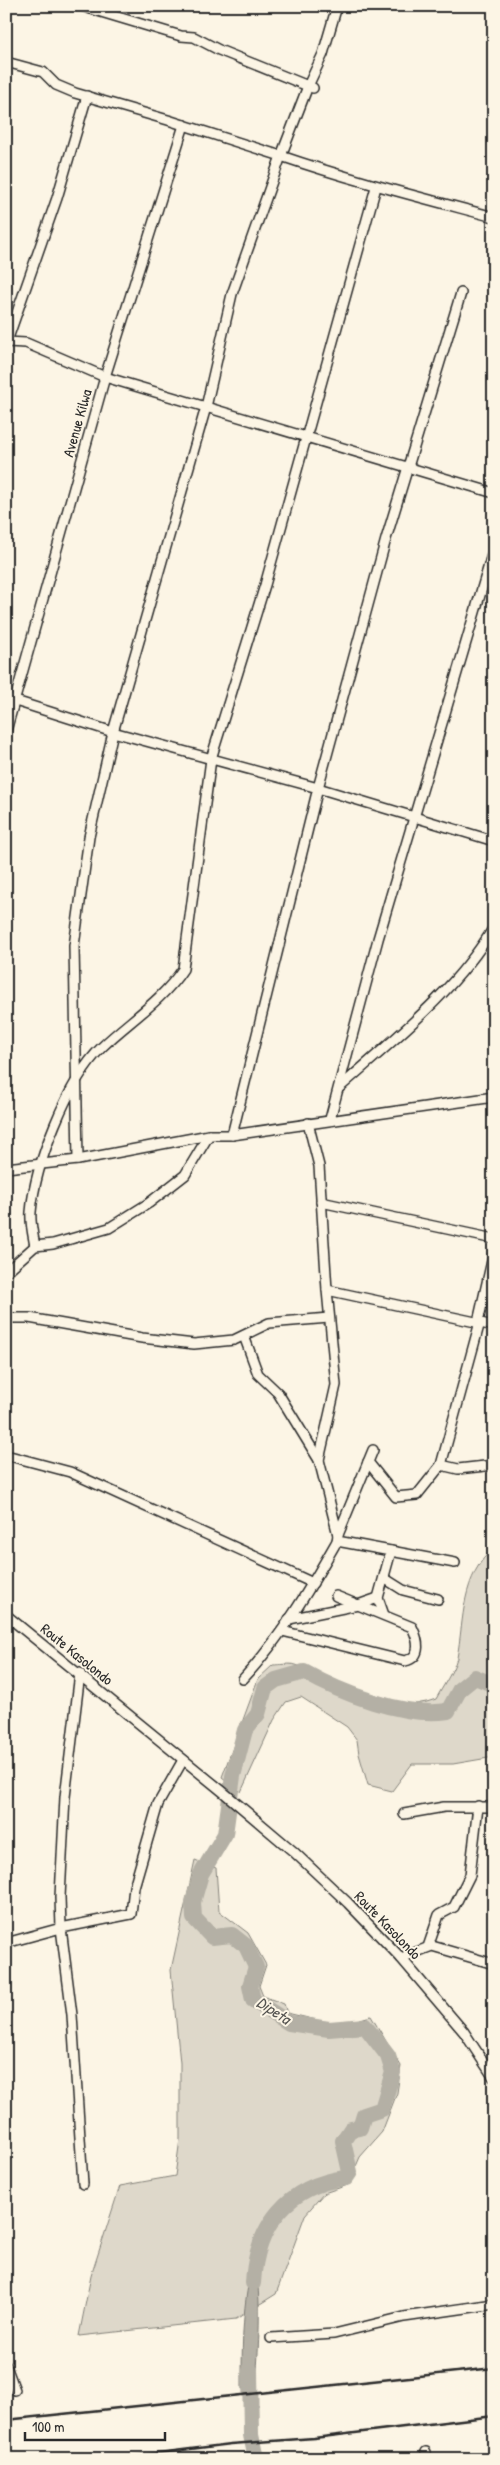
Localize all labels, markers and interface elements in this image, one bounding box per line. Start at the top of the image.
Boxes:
street label: Avenue Kilwa [57,387,97,459]
street label: Route Kasolondo [36,1618,118,1690]
street label: Route Kasolondo [350,1886,426,1964]
water label: Dipeta [253,1991,297,2030]
scale bar [25,2410,165,2442]
text: 100 m [32,2416,65,2437]

